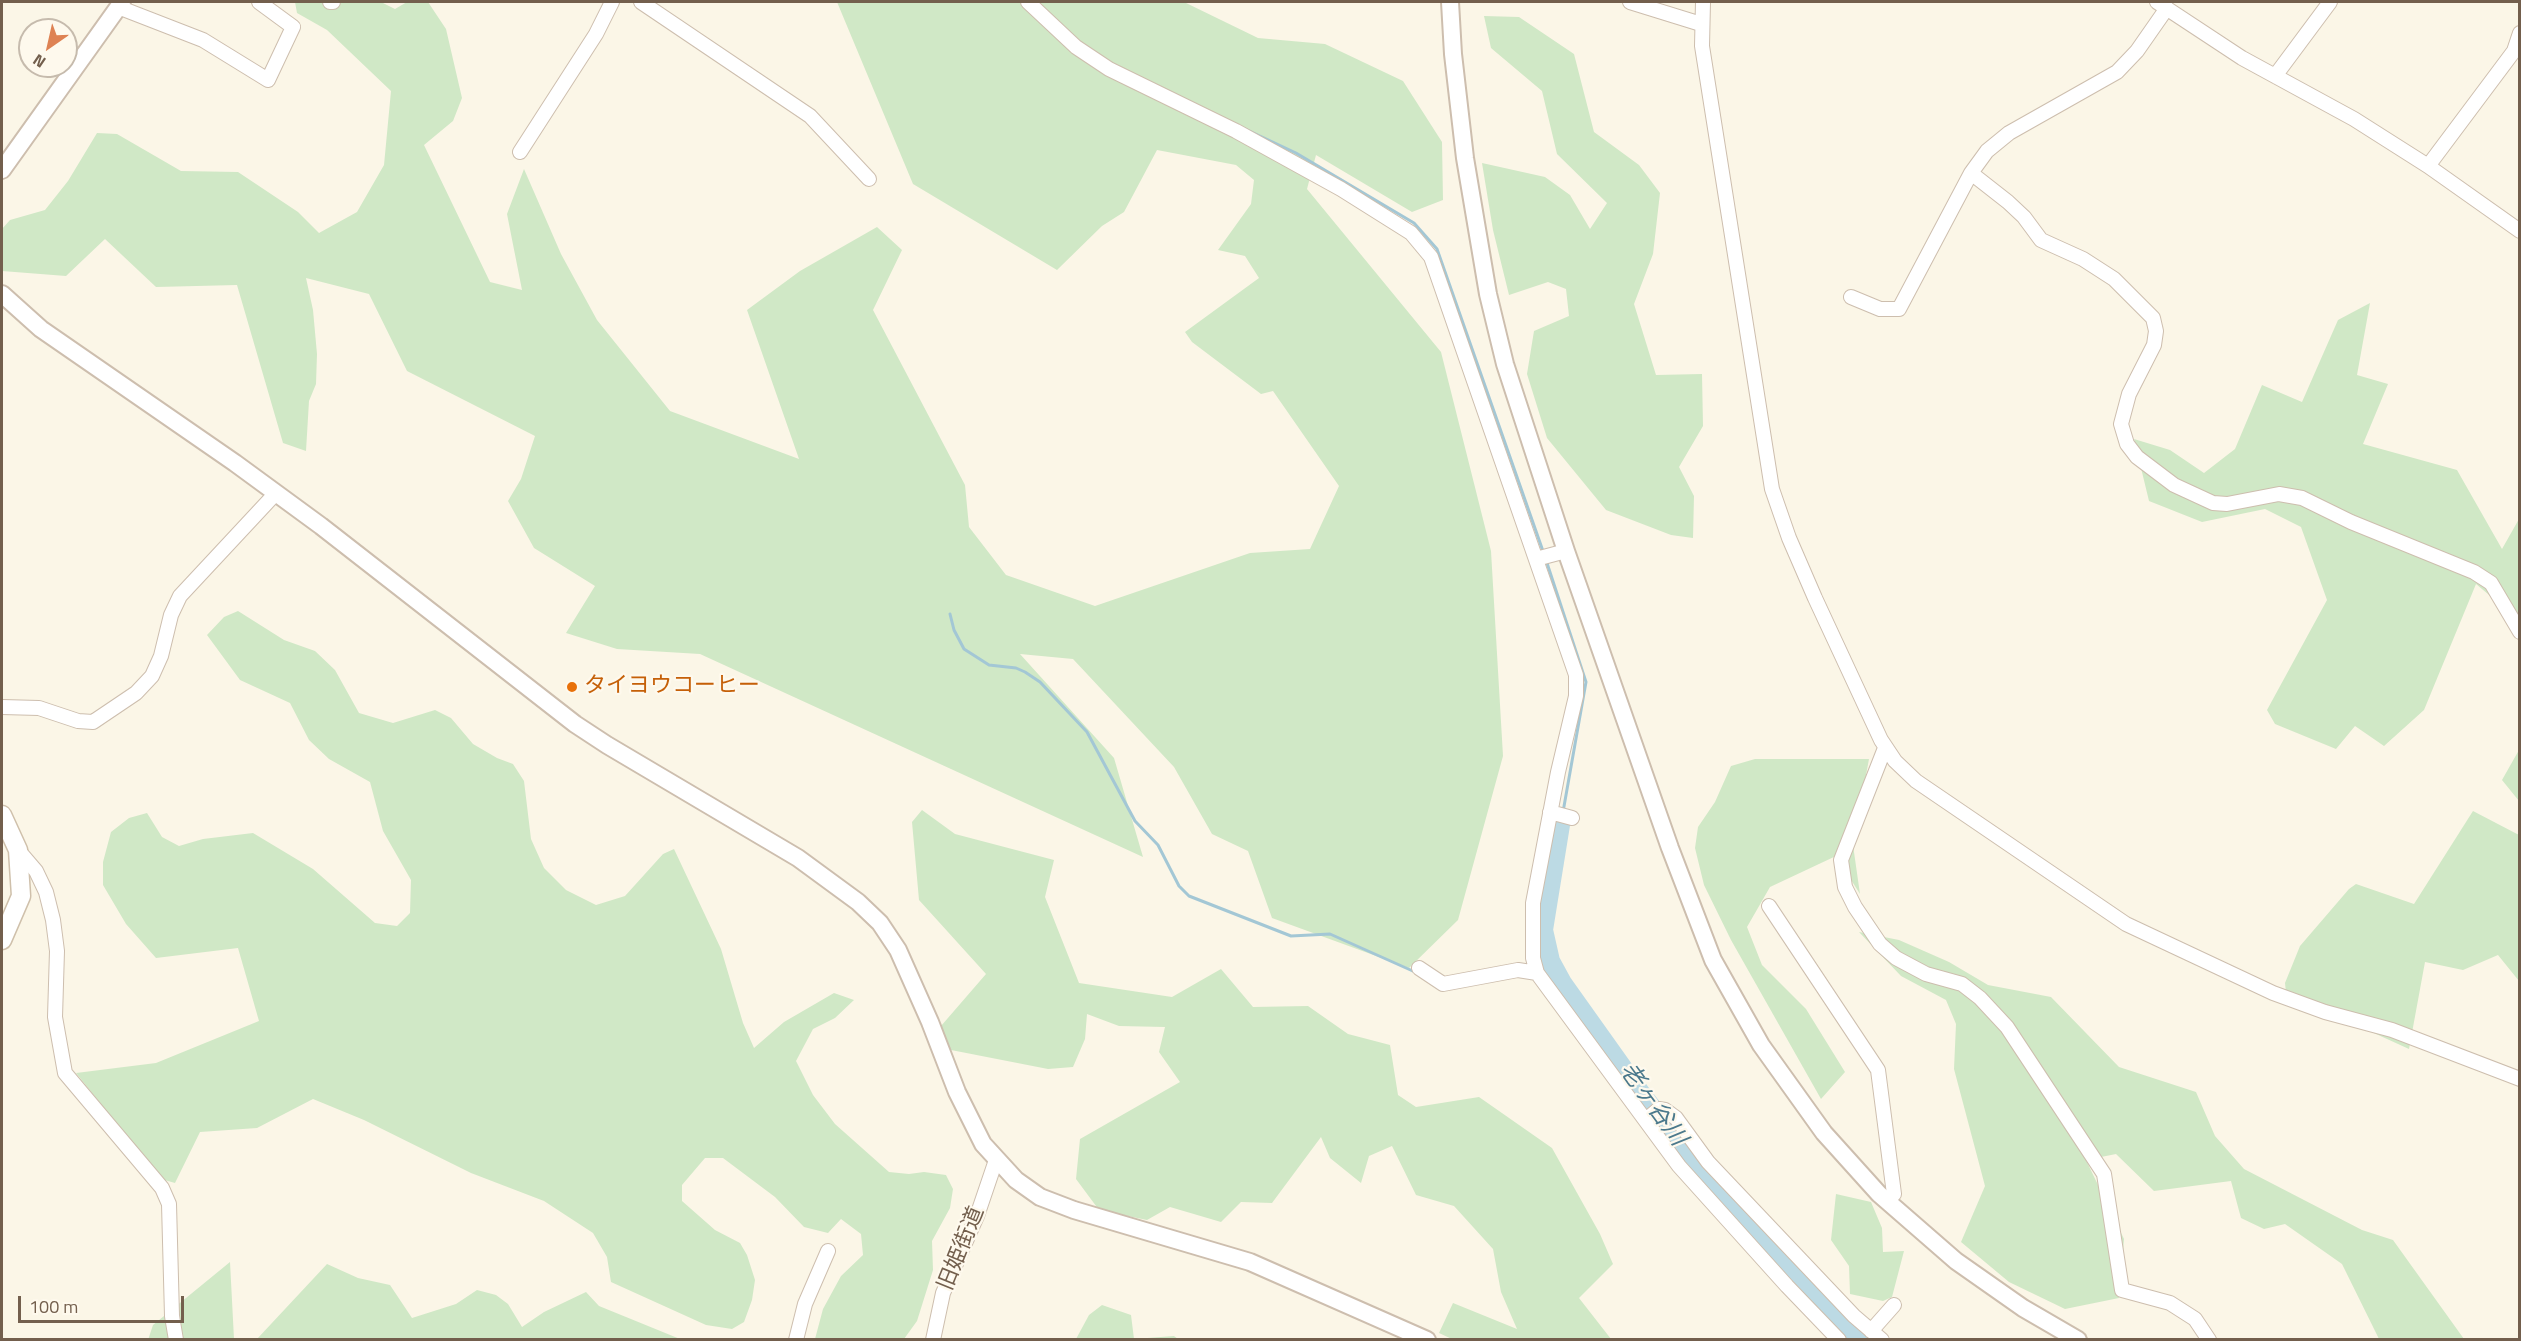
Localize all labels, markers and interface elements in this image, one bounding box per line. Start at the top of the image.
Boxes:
north arrow [18,18,78,78]
text: N [28,48,50,74]
place label: タイヨウコーヒー [584,674,760,700]
marker: タイヨウコーヒー [565,680,579,694]
water label: 老ヶ谷川 [1612,1058,1692,1152]
street label: 旧姫街道 [933,1203,991,1295]
scale bar [21,1284,188,1322]
text: 100 m [29,1293,78,1320]

